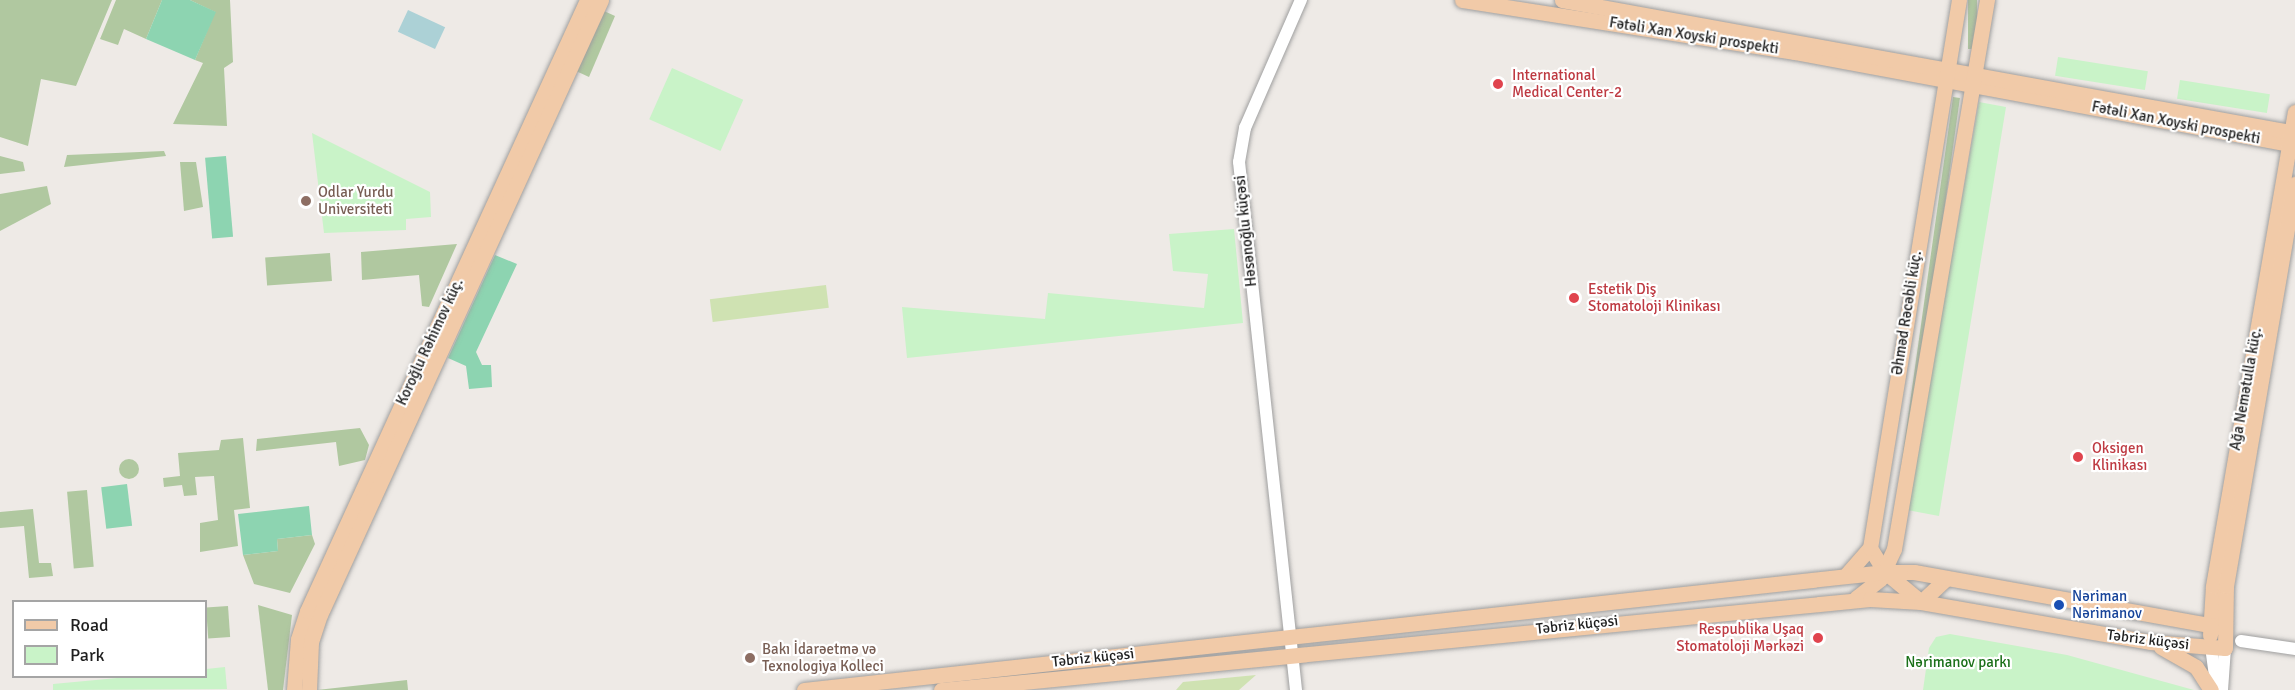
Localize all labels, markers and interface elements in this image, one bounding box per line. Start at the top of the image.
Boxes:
street label: Fətəli Xan Xoyski prospekti [1608,14,1780,58]
place label: International Medical Center-2 [1512,66,1622,101]
marker: International Medical Center-2 [1489,75,1507,93]
street label: Fətəli Xan Xoyski prospekti [2090,98,2262,148]
street label: Həsənoğlu küçəsi [1231,174,1261,288]
place label: Odlar Yurdu Universiteti [318,183,393,218]
marker: Odlar Yurdu Universiteti [299,194,313,208]
street label: Əhməd Rəcəbli küç. [1888,250,1926,376]
street label: Koroğlu Rəhimov küç. [393,276,467,408]
place label: Estetik Diş Stomatoloji Klinikası [1588,280,1721,315]
marker: Estetik Diş Stomatoloji Klinikası [1565,289,1583,307]
street label: Ağa Nemətulla küç. [2226,326,2266,452]
place label: Oksigen Klinikası [2092,439,2147,474]
marker: Oksigen Klinikası [2069,448,2087,466]
place label: Nəriman Nərimanov [2072,587,2142,622]
marker: Nəriman Nərimanov [2050,596,2068,614]
legend [12,600,207,678]
street label: Təbriz küçəsi [1535,612,1619,638]
text: Road [70,614,109,636]
place label: Respublika Uşaq Stomatoloji Mərkəzi [1676,620,1804,655]
street label: Təbriz küçəsi [2106,626,2190,654]
marker: Respublika Uşaq Stomatoloji Mərkəzi [1809,629,1827,647]
place label: Bakı İdarəetmə və Texnologiya Kolleci [762,640,884,675]
text: Park [70,644,105,666]
street label: Təbriz küçəsi [1051,645,1135,671]
marker: Bakı İdarəetmə və Texnologiya Kolleci [743,651,757,665]
park label: Nərimanov parkı [1905,654,2011,672]

